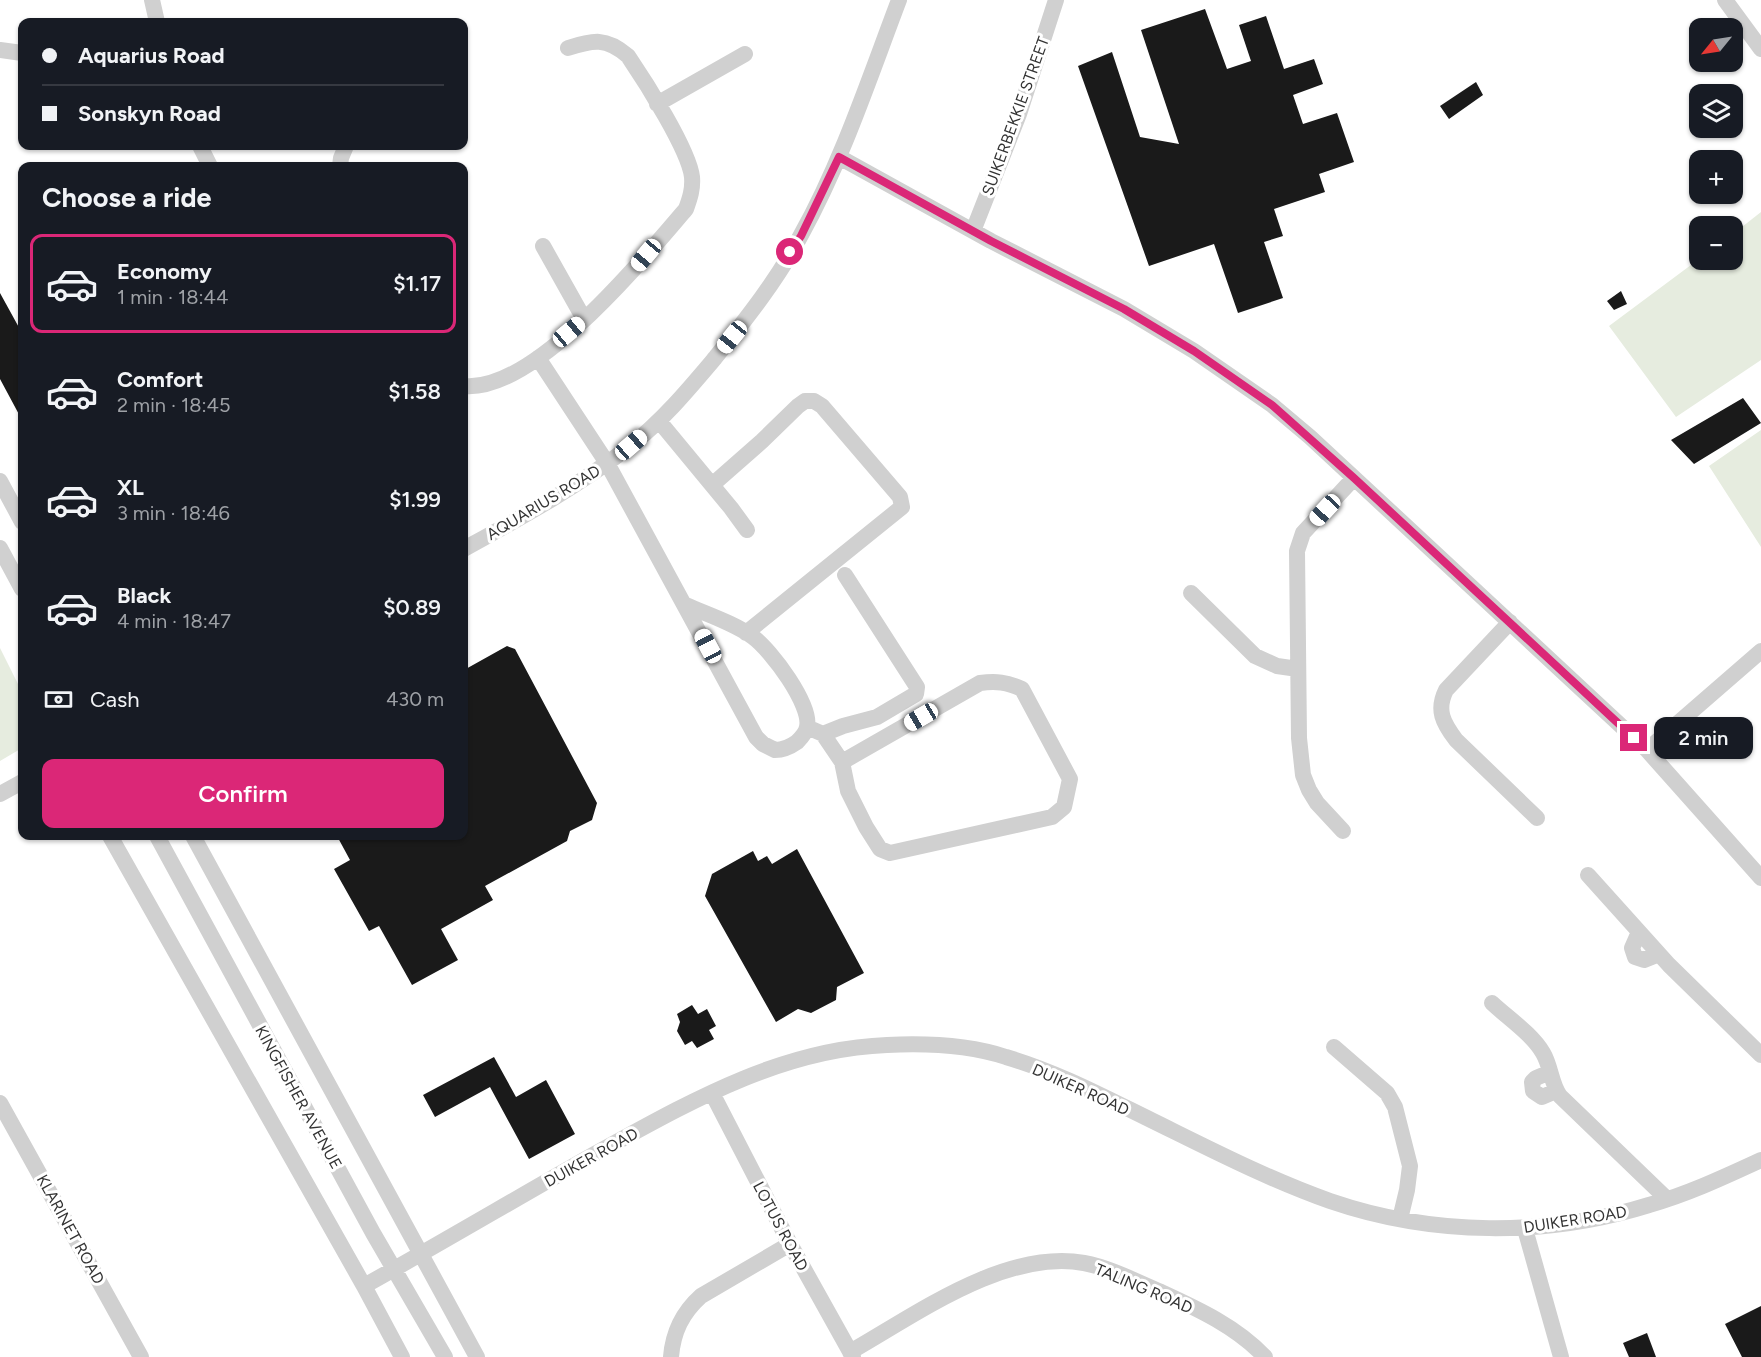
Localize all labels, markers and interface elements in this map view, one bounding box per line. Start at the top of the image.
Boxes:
north arrow [1689,18,1743,72]
map controls [1689,18,1743,270]
street label: SUIKERBEKKIE STREET [978,34,1053,198]
text: Aquarius Road [78,42,225,69]
button: layers [1689,84,1743,138]
text: Sonskyn Road [78,100,221,127]
button: + [1689,150,1743,204]
text: Choose a ride [42,181,211,214]
button: − [1689,216,1743,270]
car [628,235,664,275]
route start [776,238,803,265]
icon: car [45,257,99,311]
text: Economy [117,258,212,285]
text: $1.17 [393,270,441,297]
text: 1 min · 18:44 [117,285,228,309]
car [549,314,589,350]
car [714,317,750,357]
icon: car [45,365,99,419]
text: Comfort [117,366,203,393]
text: $1.58 [388,378,441,405]
text: 2 min · 18:45 [117,393,230,417]
car [612,426,650,464]
street label: AQUARIUS ROAD [483,461,604,544]
icon: car [45,473,99,527]
text: XL [117,474,144,501]
text: $1.99 [389,486,441,513]
car [1306,491,1344,529]
text: 3 min · 18:46 [117,501,230,525]
icon: car [45,581,99,635]
text: Black [117,582,171,609]
text: $0.89 [383,594,441,621]
text: 4 min · 18:47 [117,609,231,633]
car [692,626,724,666]
icon: cash [42,683,75,716]
text: Cash [90,686,140,713]
text: 430 m [386,687,444,711]
car [901,700,941,734]
callout: 2 min [1655,717,1754,759]
route end [1620,724,1647,751]
text: 2 min [1679,726,1728,750]
button: Confirm [42,759,444,828]
street label: KINGFISHER AVENUE [251,1022,346,1172]
street label: DUIKER ROAD [1029,1060,1132,1119]
street label: DUIKER ROAD [541,1124,641,1191]
street label: KLARINET ROAD [33,1171,108,1287]
street label: LOTUS ROAD [749,1178,812,1274]
street label: DUIKER ROAD [1522,1202,1628,1237]
street label: TALING ROAD [1092,1259,1195,1318]

